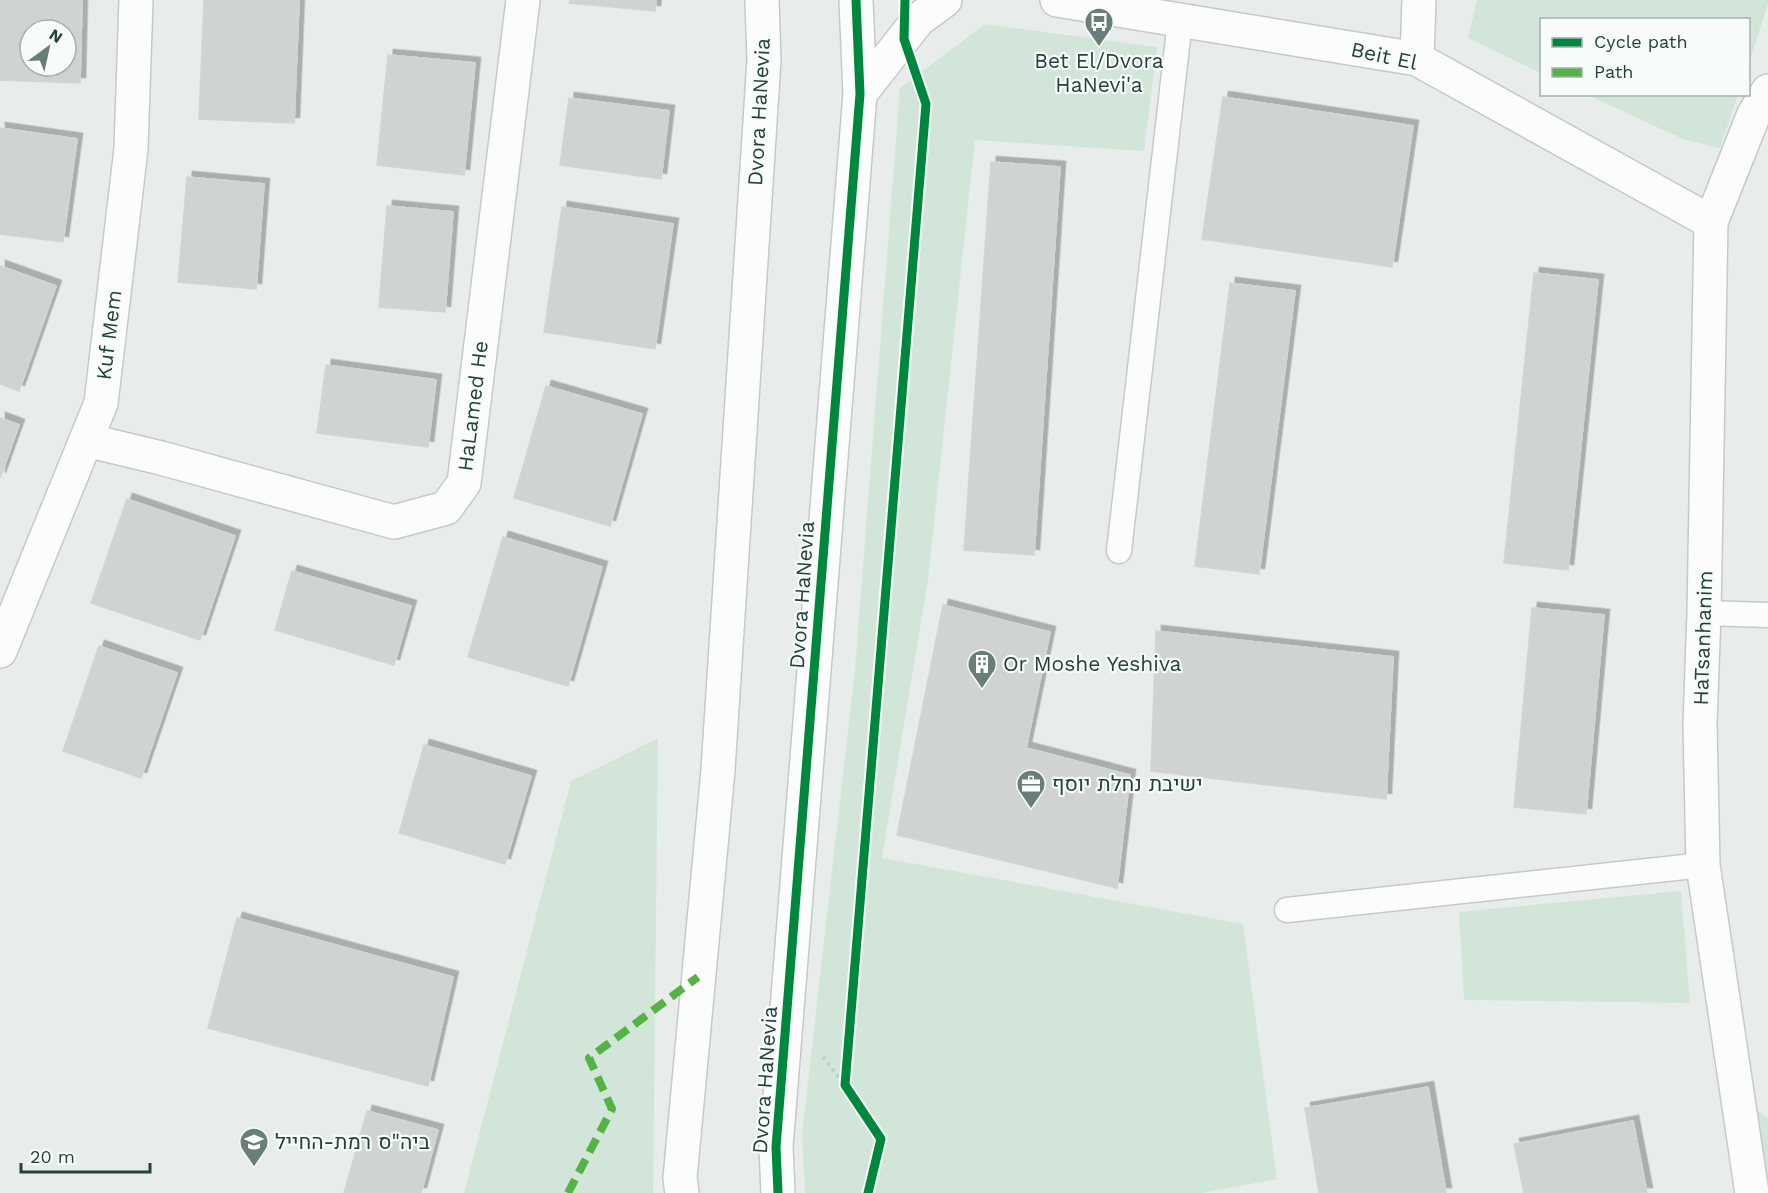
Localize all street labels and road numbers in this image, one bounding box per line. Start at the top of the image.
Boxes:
street label: Beit El [1349,36,1420,75]
street label: Dvora HaNevia [742,37,775,187]
street label: Kuf Mem [91,288,126,381]
street label: HaLamed He [452,339,493,473]
street label: Dvora HaNevia [784,520,819,670]
street label: HaTsanhanim [1688,570,1717,706]
street label: Dvora HaNevia [747,1005,782,1155]

